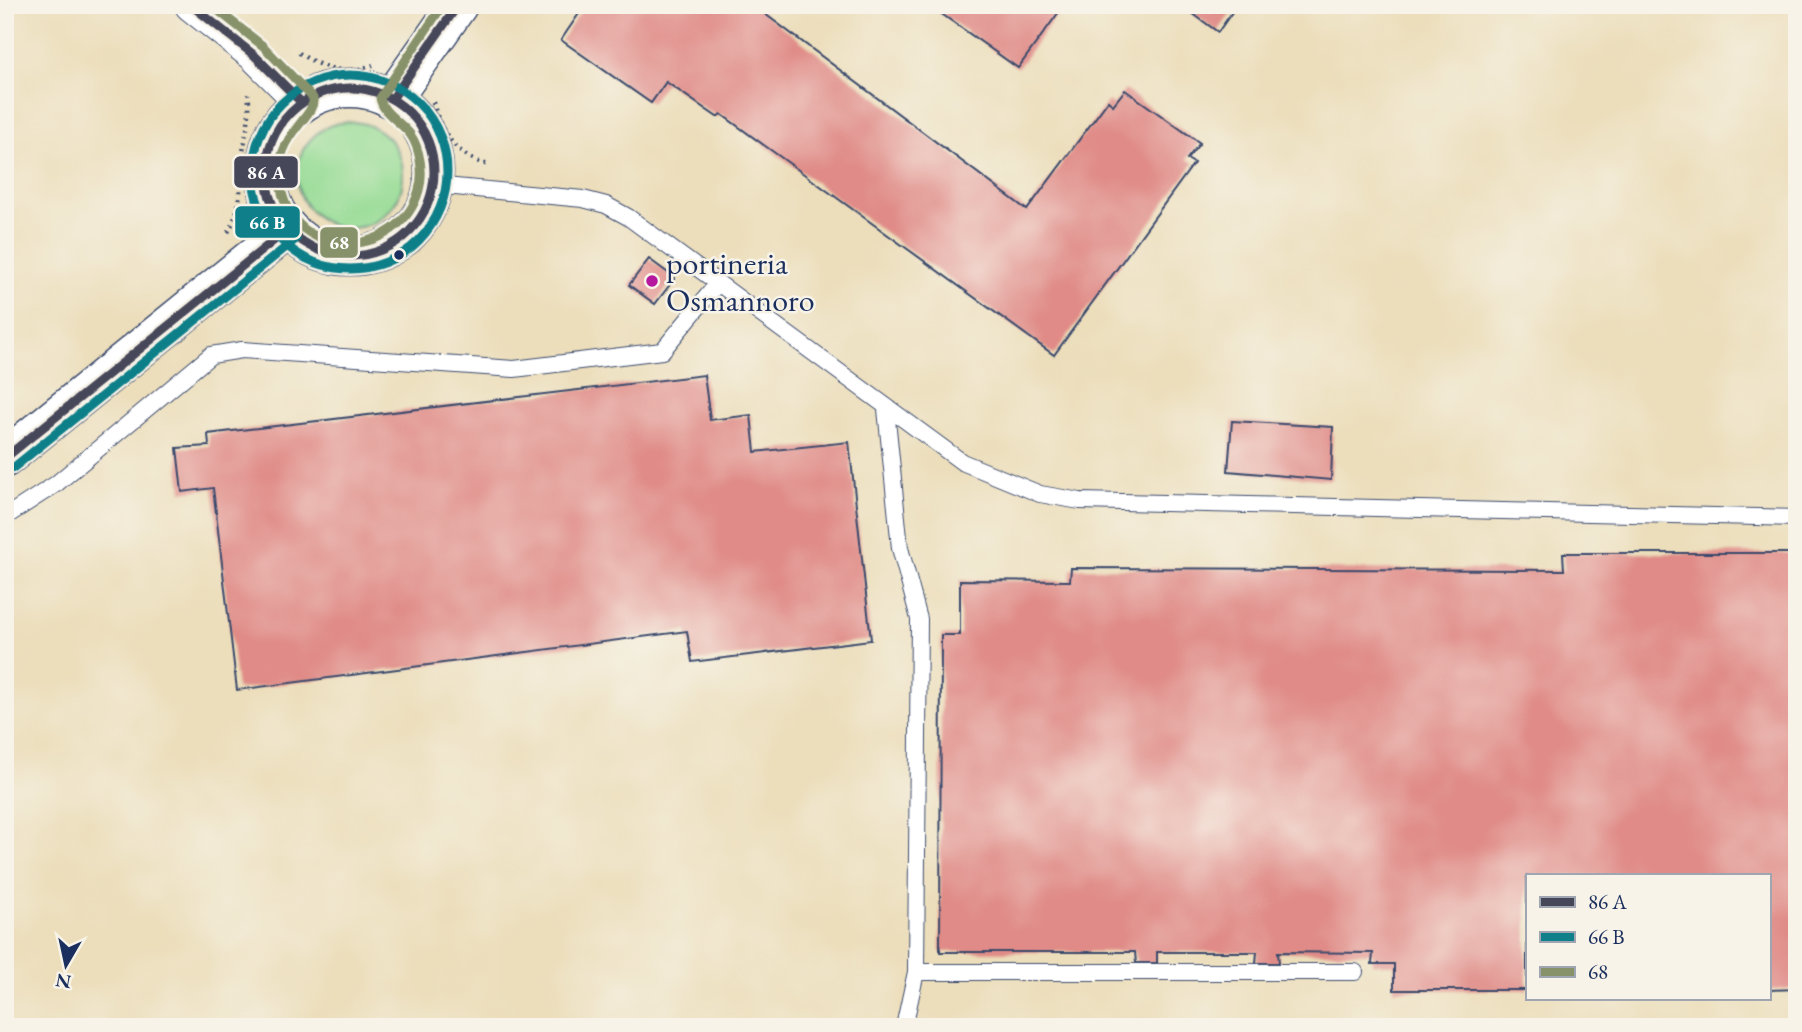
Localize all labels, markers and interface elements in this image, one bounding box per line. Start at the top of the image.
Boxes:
line badge: 86 A [233,155,299,189]
text: 86 A [247,160,285,185]
line badge: 66 B [234,205,301,239]
text: 66 B [249,210,285,235]
line badge: 68 [319,226,359,259]
text: 68 [329,230,349,255]
place label: portineria Osmannoro [666,242,815,321]
unlabelled marker [392,248,406,262]
marker: portineria Osmannoro [644,273,660,289]
legend [1526,874,1770,1000]
text: 86 A [1588,888,1627,915]
text: 66 B [1588,923,1625,950]
north arrow [32,930,102,1000]
text: 68 [1588,958,1608,985]
text: N [53,968,73,995]

